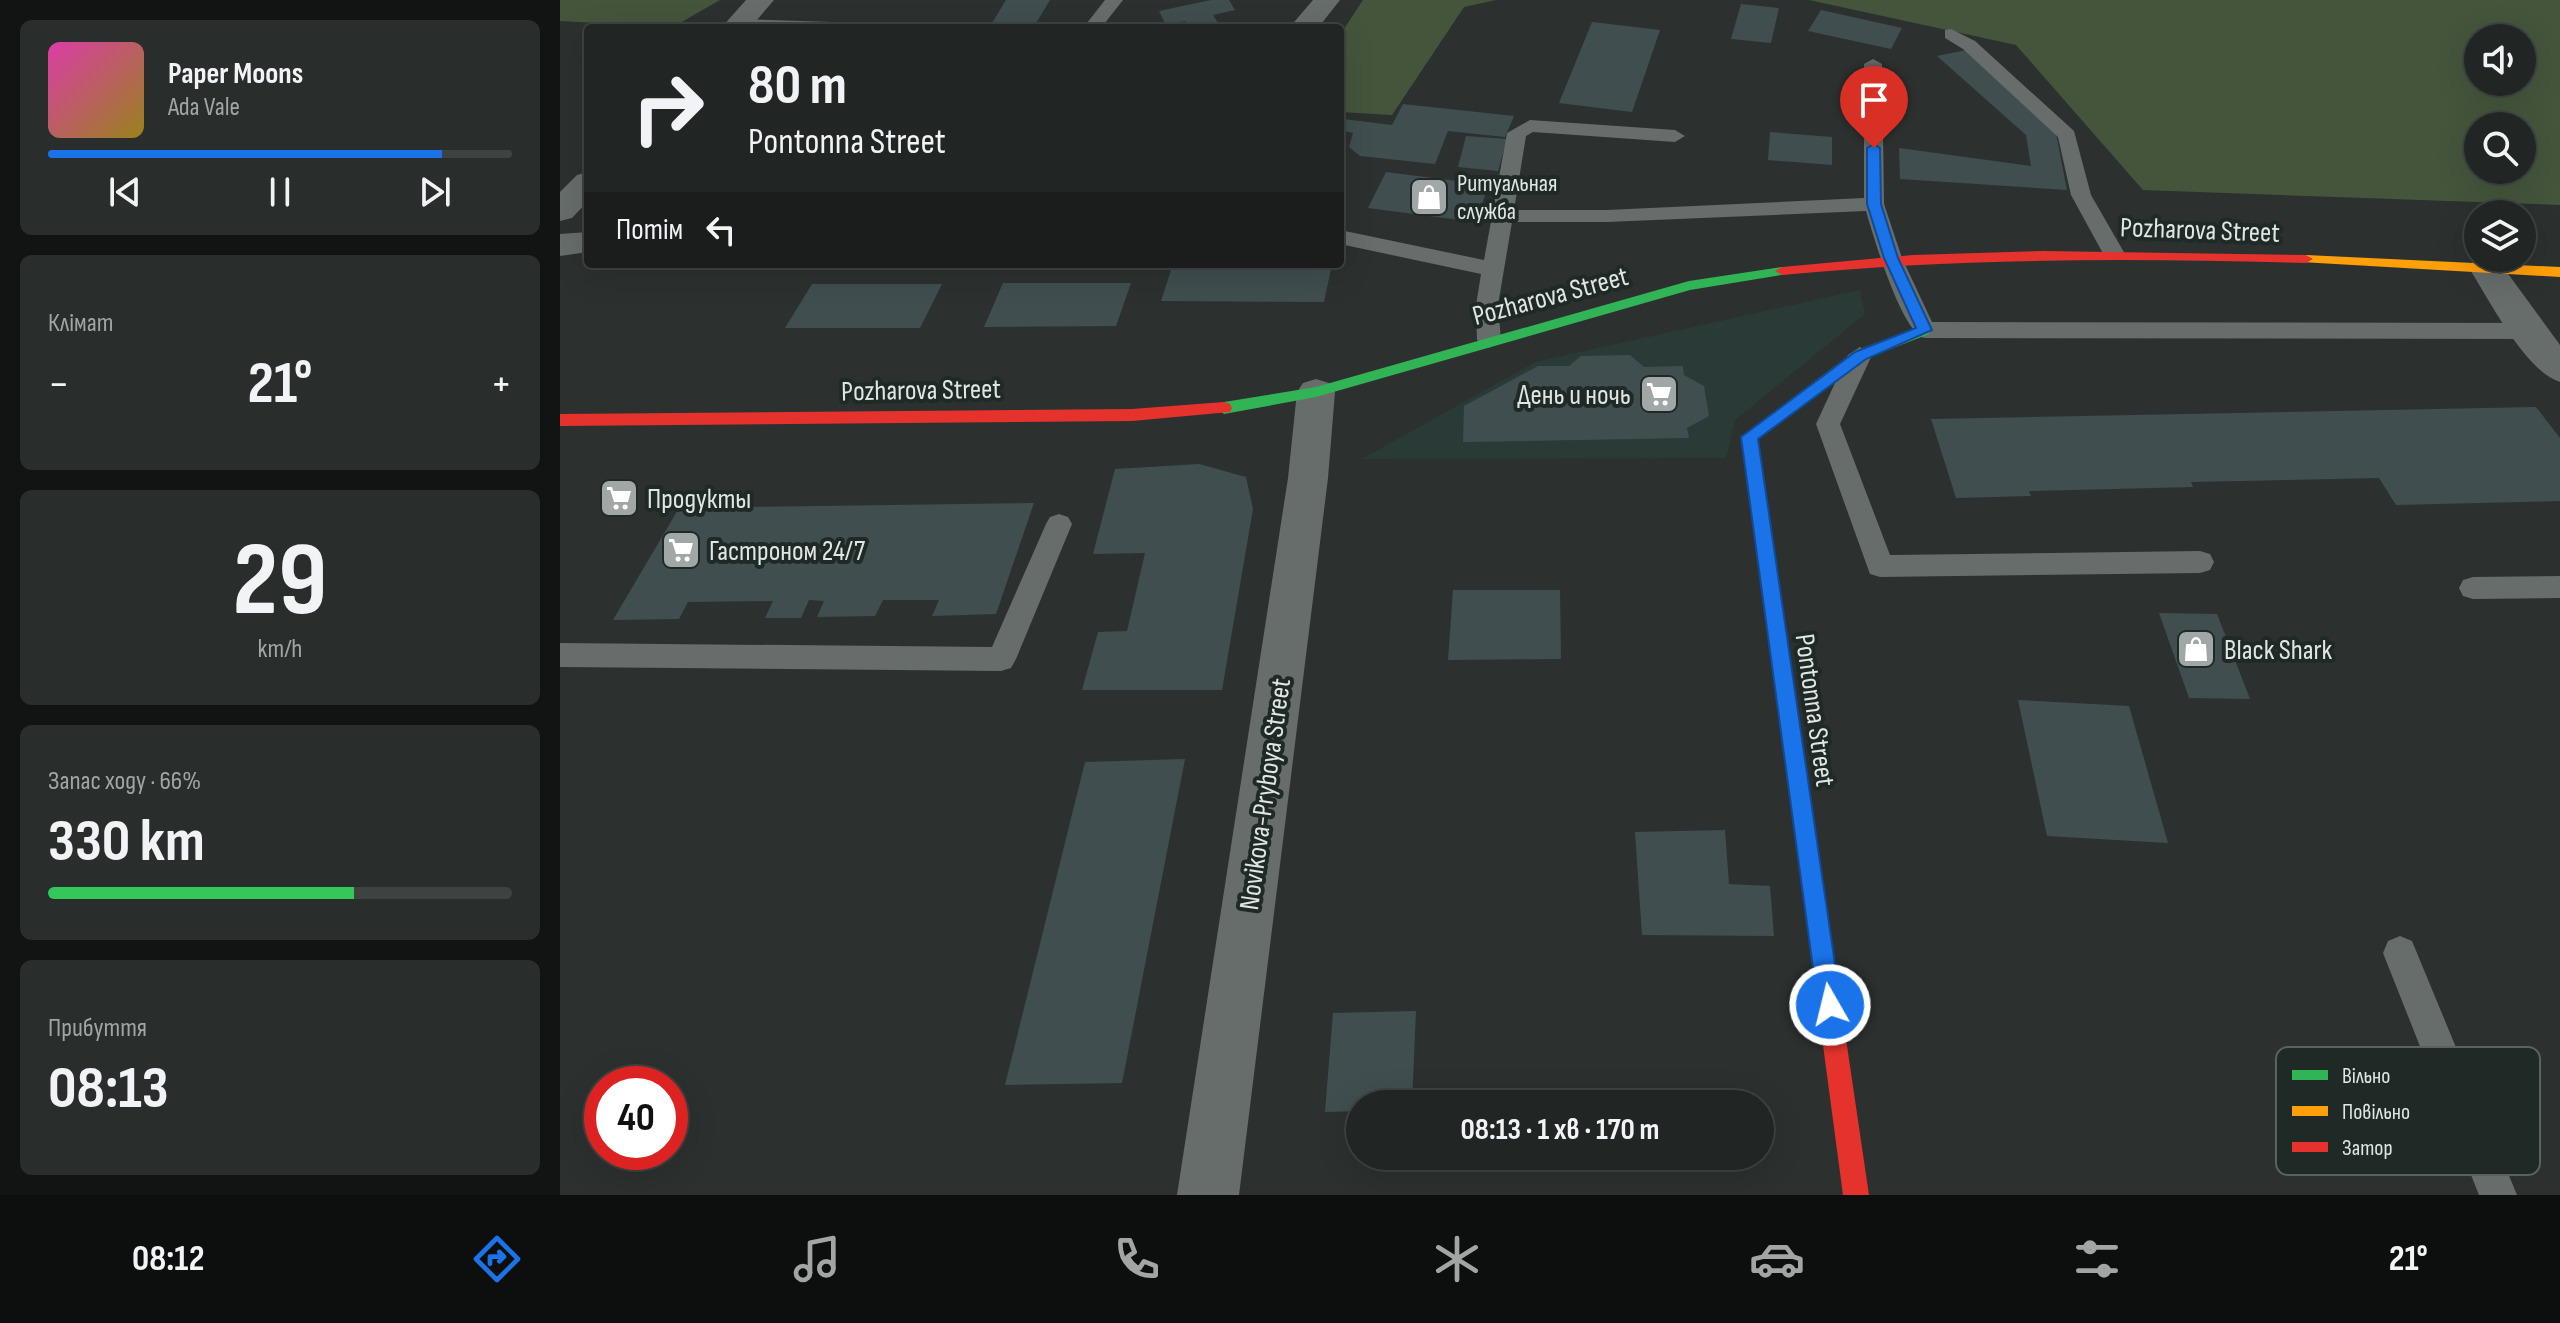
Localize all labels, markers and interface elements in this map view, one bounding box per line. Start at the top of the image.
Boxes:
map controls [2464,24,2536,272]
button: sound [2464,24,2536,96]
text: 80 m [748,53,847,120]
text: Paper Moons [168,56,303,92]
icon: right [616,56,720,160]
pin [1840,66,1908,148]
icon: arrive [1852,78,1896,122]
text: Ada Vale [168,92,240,123]
button: search [2464,112,2536,184]
text: Pontonna Street [748,121,946,164]
place label: Ритуальная служба [1457,169,1557,226]
icon: previous [103,170,147,214]
icon: pause [258,170,302,214]
icon: next [413,170,457,214]
shop icon: Ритуальная служба [1408,176,1450,218]
button: layers [2464,200,2536,272]
icon: left [699,208,743,252]
street label: Pozharova Street [2120,211,2280,250]
text: Потім [616,212,683,248]
street label: Pozharova Street [1469,260,1632,333]
text: Клімат [48,308,113,339]
text: 21° [247,348,313,420]
text: − [48,358,70,411]
text: + [490,358,512,411]
street label: Pozharova Street [841,373,1001,408]
supermarket icon: День и ночь [1638,373,1680,415]
place label: День и ночь [1517,379,1631,412]
supermarket icon: Продукты [598,477,640,519]
place label: Продукты [647,483,751,516]
text: 29 [233,519,327,644]
supermarket icon: Гастроном 24/7 [660,529,702,571]
place label: Гастроном 24/7 [709,535,865,568]
shop icon: Black Shark [2175,628,2217,670]
street label: Pontonna Street [1787,632,1842,789]
text: km/h [258,634,302,665]
place label: Black Shark [2224,634,2333,667]
street label: Novikova-Pryboya Street [1233,676,1298,912]
text: Запас ходу · 66% [48,766,201,797]
text: 330 km [48,806,205,878]
position arrow [1788,963,1872,1047]
text: Прибуття [48,1013,147,1044]
legend [2276,1047,2540,1175]
text: 08:13 [48,1053,169,1125]
text: Вільно [2342,1063,2390,1090]
speed limit sign: 40 [584,1066,688,1170]
text: Повільно [2342,1099,2410,1126]
text: 08:13 · 1 хв · 170 m [1461,1112,1659,1148]
text: Затор [2342,1135,2393,1162]
icon: directions [469,1231,525,1287]
icon: music [789,1231,845,1287]
icon: phone [1109,1231,1165,1287]
icon: climate [1429,1231,1485,1287]
icon: car [1749,1231,1805,1287]
icon: filters [2069,1231,2125,1287]
text: 08:12 [132,1238,204,1281]
text: 21° [2389,1238,2428,1281]

